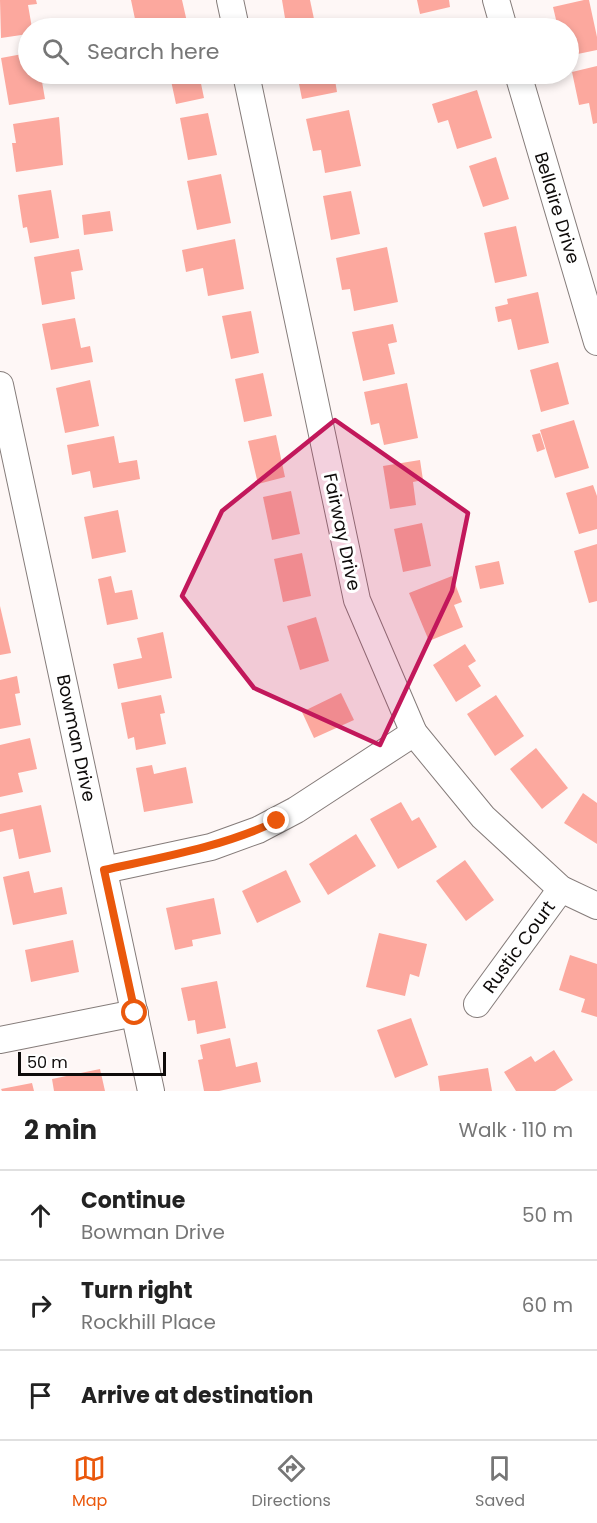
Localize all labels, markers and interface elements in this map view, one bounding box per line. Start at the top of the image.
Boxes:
search box [18,18,579,84]
icon: search [39,35,72,68]
text: Search here [87,36,220,67]
street label: Bellaire Drive [529,149,586,267]
street label: Fairway Drive [318,471,367,593]
street label: Bowman Drive [51,672,102,804]
route end [263,807,289,833]
street label: Rustic Court [477,895,561,998]
route start [121,999,147,1025]
scale bar [18,1049,166,1076]
text: 50 m [27,1051,68,1074]
text: 2 min [24,1112,97,1148]
text: Walk · 110 m [459,1116,573,1144]
text: Continue [81,1185,185,1216]
icon: ahead [24,1199,57,1232]
text: 50 m [522,1201,573,1229]
text: Bowman Drive [81,1218,225,1246]
text: Turn right [81,1275,192,1306]
icon: right [24,1289,57,1322]
text: 60 m [522,1291,573,1319]
text: Rockhill Place [81,1308,216,1336]
icon: arrive [24,1379,57,1412]
text: Arrive at destination [81,1380,313,1411]
tab: Map [72,1452,107,1513]
tab: Directions [252,1452,331,1513]
tab: Saved [475,1452,525,1513]

